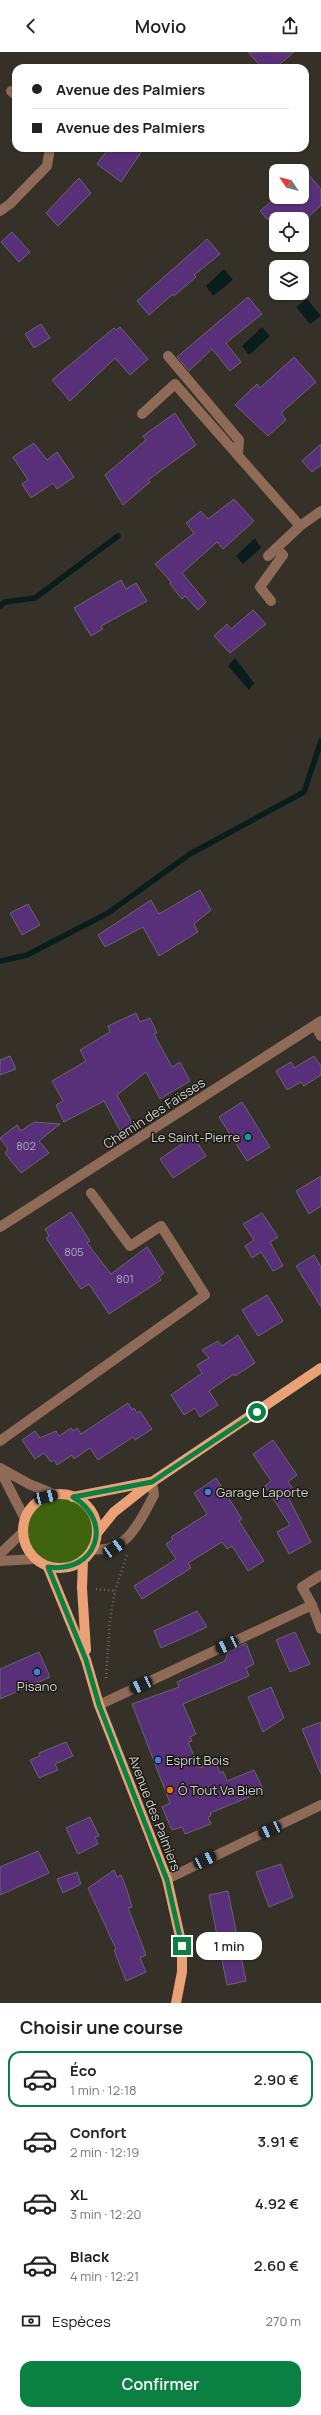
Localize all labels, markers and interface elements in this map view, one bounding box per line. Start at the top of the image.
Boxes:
text: Movio [135,14,186,38]
icon: back [20,15,42,37]
icon: share [279,15,301,37]
text: Avenue des Palmiers [56,79,205,100]
text: Avenue des Palmiers [56,117,205,138]
north arrow [269,164,309,204]
map controls [269,164,309,300]
button: locate [269,212,309,252]
button: layers [269,260,309,300]
street label: Chemin des Faïsses [100,1073,209,1153]
place label: Le Saint-Pierre [151,1128,240,1146]
marker: Le Saint-Pierre [243,1132,253,1142]
house number: 802 [16,1138,36,1153]
house number: 805 [64,1244,84,1259]
house number: 801 [116,1271,134,1286]
route start [248,1403,266,1421]
place label: Garage Laporte [216,1483,309,1501]
marker: Garage Laporte [203,1487,213,1497]
car [33,1488,59,1506]
car [101,1536,127,1560]
car [214,1634,240,1656]
marker: Pisano [32,1667,42,1677]
car [128,1674,154,1696]
place label: Pisano [17,1677,57,1695]
place label: Esprit Bois [166,1751,229,1769]
street label: Avenue des Palmiers [125,1753,185,1874]
marker: Esprit Bois [153,1755,163,1765]
place label: Ô Tout Va Bien [178,1781,263,1799]
marker: Ô Tout Va Bien [165,1785,175,1795]
car [257,1819,283,1841]
car [192,1849,218,1871]
callout: 1 min [196,1932,262,1960]
route end [173,1937,191,1955]
text: 1 min [214,1937,245,1955]
text: Choisir une course [20,2015,183,2039]
text: Éco [70,2060,96,2081]
icon: car [22,2061,58,2097]
text: 2.90 € [254,2069,299,2090]
text: 1 min · 12:18 [70,2081,137,2099]
text: Confort [70,2122,127,2143]
icon: car [22,2123,58,2159]
text: 3.91 € [257,2131,299,2152]
text: 2 min · 12:19 [70,2143,139,2161]
text: XL [70,2184,88,2205]
icon: car [22,2185,58,2221]
text: 4.92 € [255,2193,299,2214]
text: 3 min · 12:20 [70,2205,141,2223]
text: Black [70,2246,109,2267]
icon: car [22,2247,58,2283]
text: 2.60 € [254,2255,299,2276]
text: 4 min · 12:21 [70,2267,139,2285]
icon: cash [20,2310,42,2332]
text: Espèces [52,2311,111,2332]
text: 270 m [266,2312,301,2330]
button: Confirmer [20,2361,301,2407]

